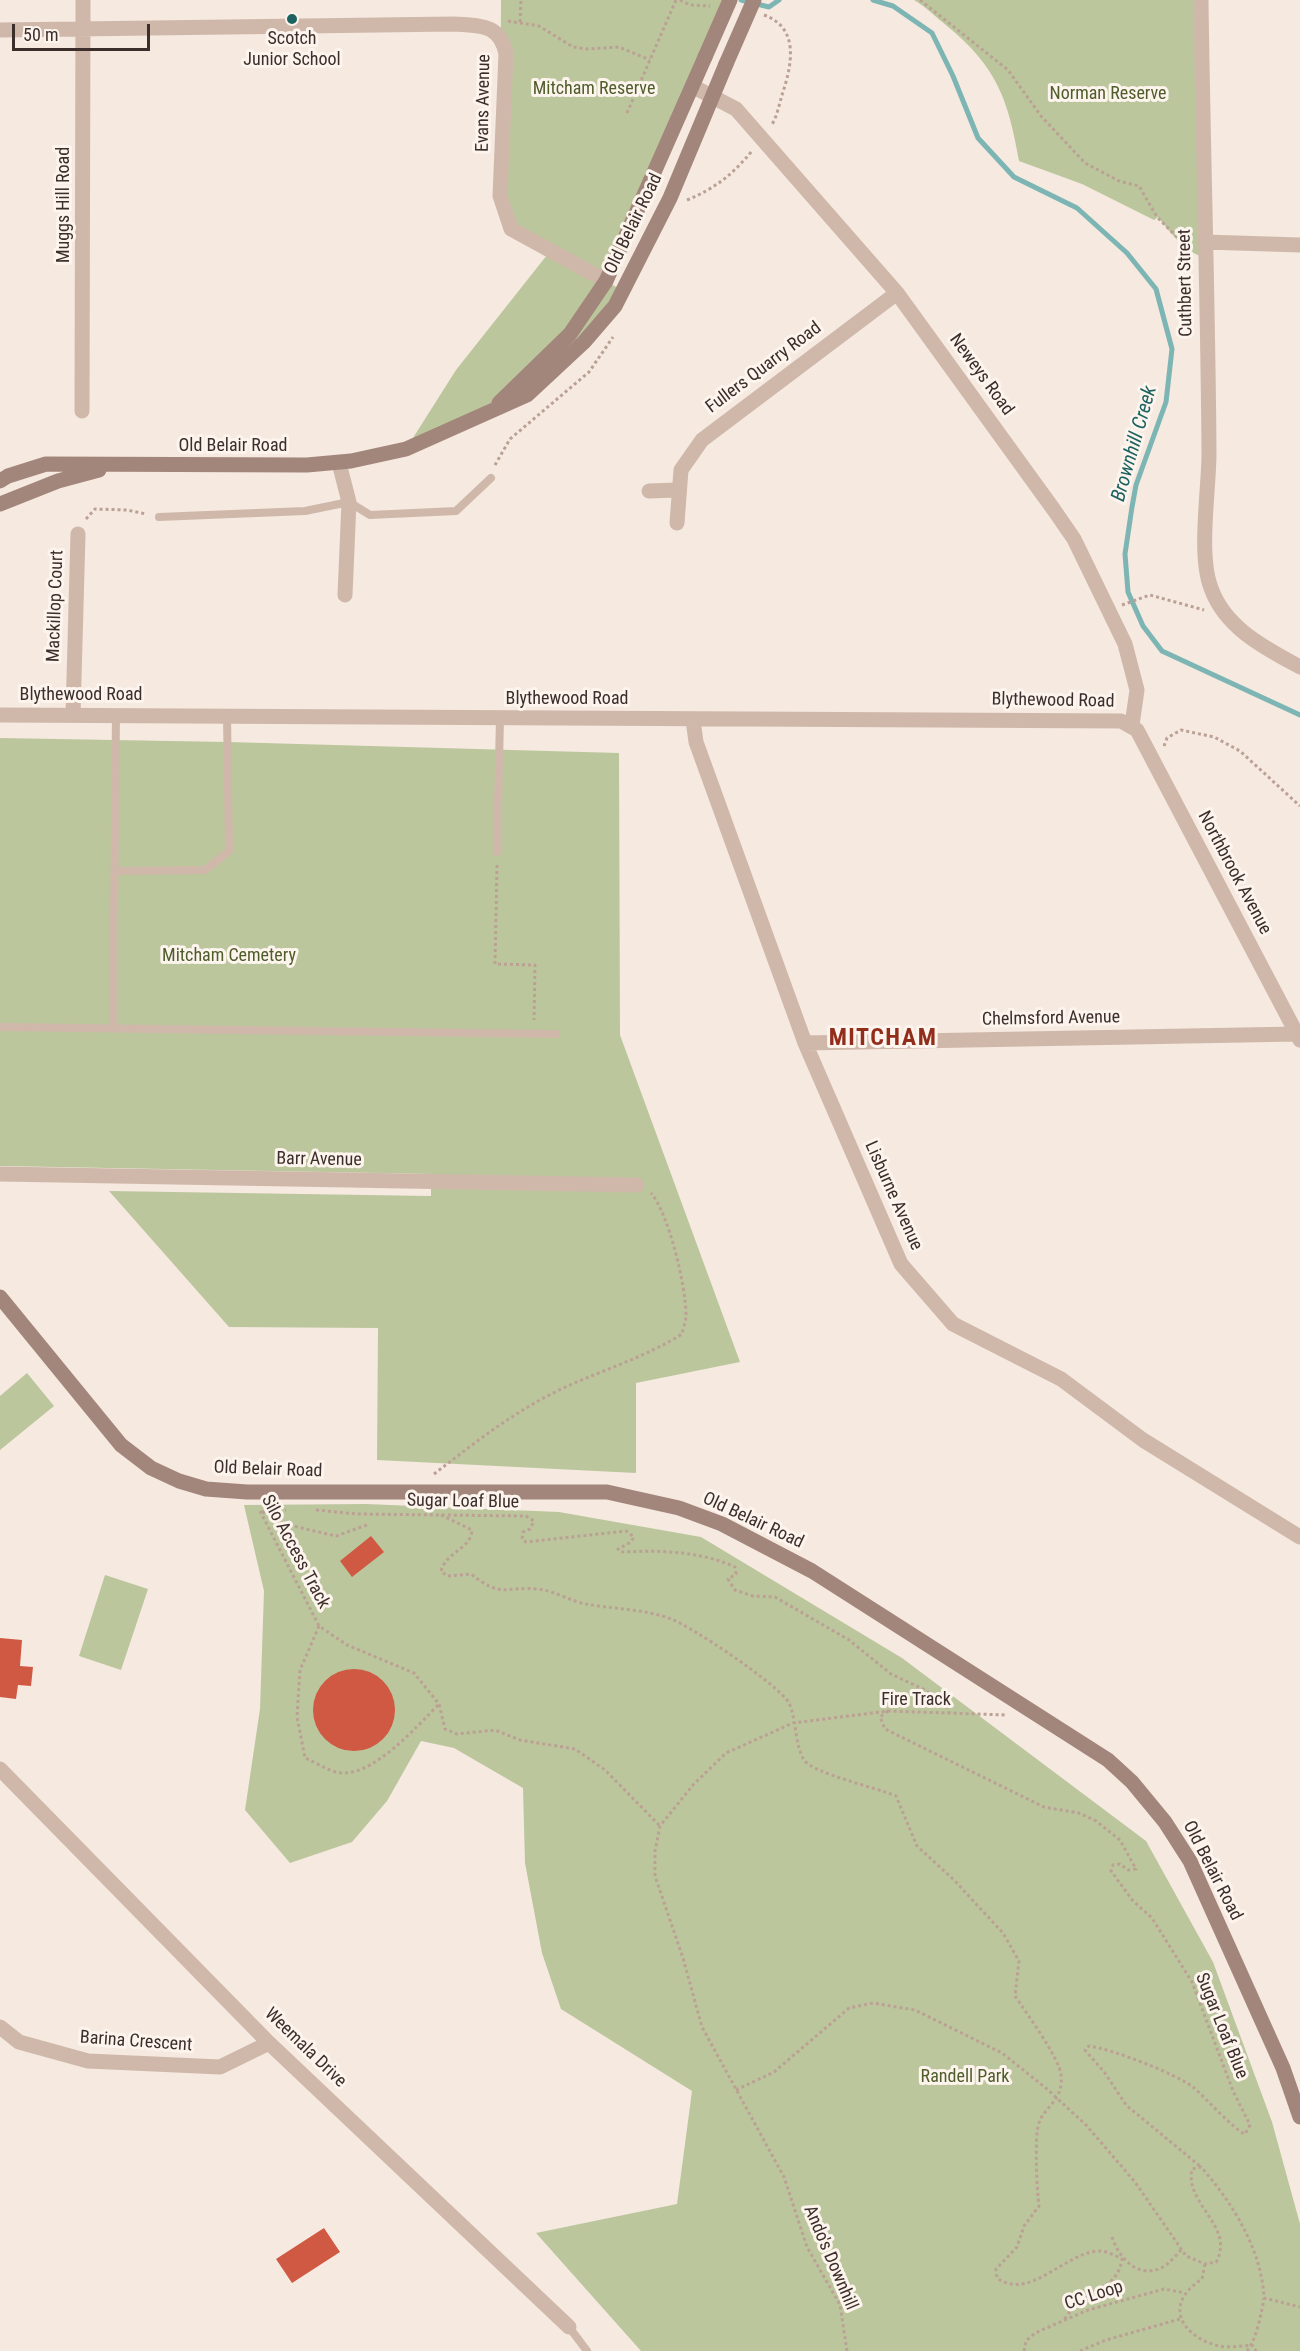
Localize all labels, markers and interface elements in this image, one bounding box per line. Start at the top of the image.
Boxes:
scale bar [15,12,153,50]
marker: Scotch Junior School [285,12,299,26]
text: 50 m [23,24,58,45]
place label: Scotch Junior School [243,28,341,70]
street label: Evans Avenue [472,54,496,152]
park label: Mitcham Reserve [533,78,655,100]
park label: Norman Reserve [1050,83,1166,105]
street label: Muggs Hill Road [53,147,75,263]
street label: Old Belair Road [600,170,668,278]
street label: Cuthbert Street [1174,229,1198,337]
street label: Fullers Quarry Road [702,318,826,418]
street label: Neweys Road [944,330,1018,420]
water label: Brownhill Creek [1107,384,1163,504]
street label: Old Belair Road [179,435,287,457]
street label: Mackillop Court [43,550,69,662]
street label: Blythewood Road [20,684,142,706]
street label: Blythewood Road [506,688,628,710]
street label: Blythewood Road [991,689,1115,713]
street label: Northbrook Avenue [1192,808,1276,938]
park label: Mitcham Cemetery [162,945,296,967]
street label: Chelmsford Avenue [982,1007,1120,1031]
district label: MITCHAM [829,1025,937,1053]
street label: Lisburne Avenue [859,1138,927,1254]
street label: Barr Avenue [276,1148,362,1172]
street label: Old Belair Road [213,1457,323,1483]
street label: Old Belair Road [699,1488,807,1554]
street label: Sugar Loaf Blue [407,1490,519,1514]
street label: Silo Access Track [256,1491,334,1613]
street label: Fire Track [881,1689,951,1711]
street label: Old Belair Road [1178,1818,1246,1924]
street label: Sugar Loaf Blue [1190,1970,1252,2082]
street label: Weemala Drive [260,2004,350,2092]
street label: Barina Crescent [79,2027,193,2057]
park label: Randell Park [921,2066,1009,2088]
street label: Ando's Downhill [798,2202,862,2314]
street label: CC Loop [1062,2276,1126,2316]

